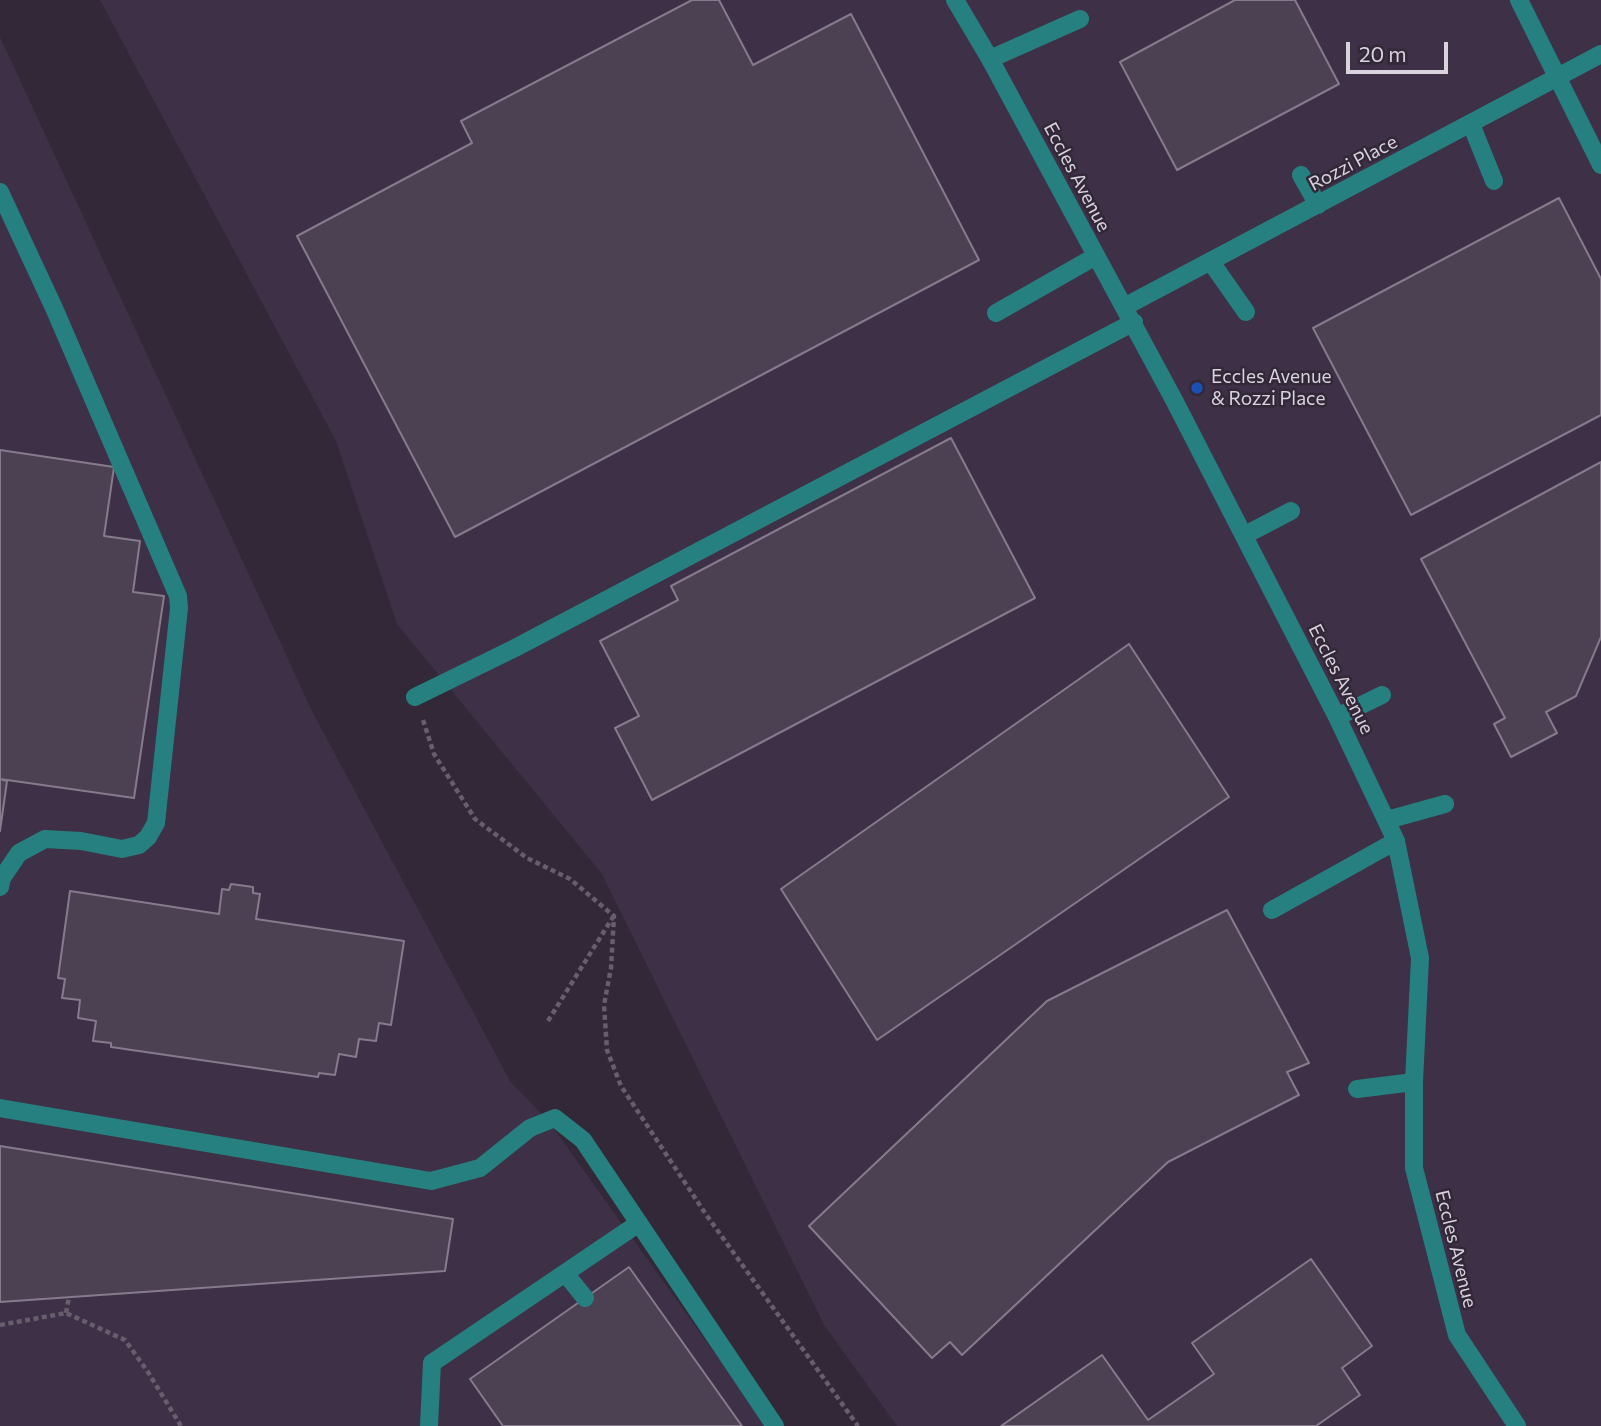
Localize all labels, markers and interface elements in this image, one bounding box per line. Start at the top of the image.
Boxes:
scale bar [1349,28,1450,72]
text: 20 m [1359,41,1407,66]
street label: Eccles Avenue [1039,118,1115,236]
street label: Rozzi Place [1305,130,1401,196]
place label: Eccles Avenue & Rozzi Place [1211,366,1332,410]
marker: Eccles Avenue & Rozzi Place [1189,380,1205,396]
street label: Eccles Avenue [1303,620,1379,738]
street label: Eccles Avenue [1430,1188,1482,1310]

